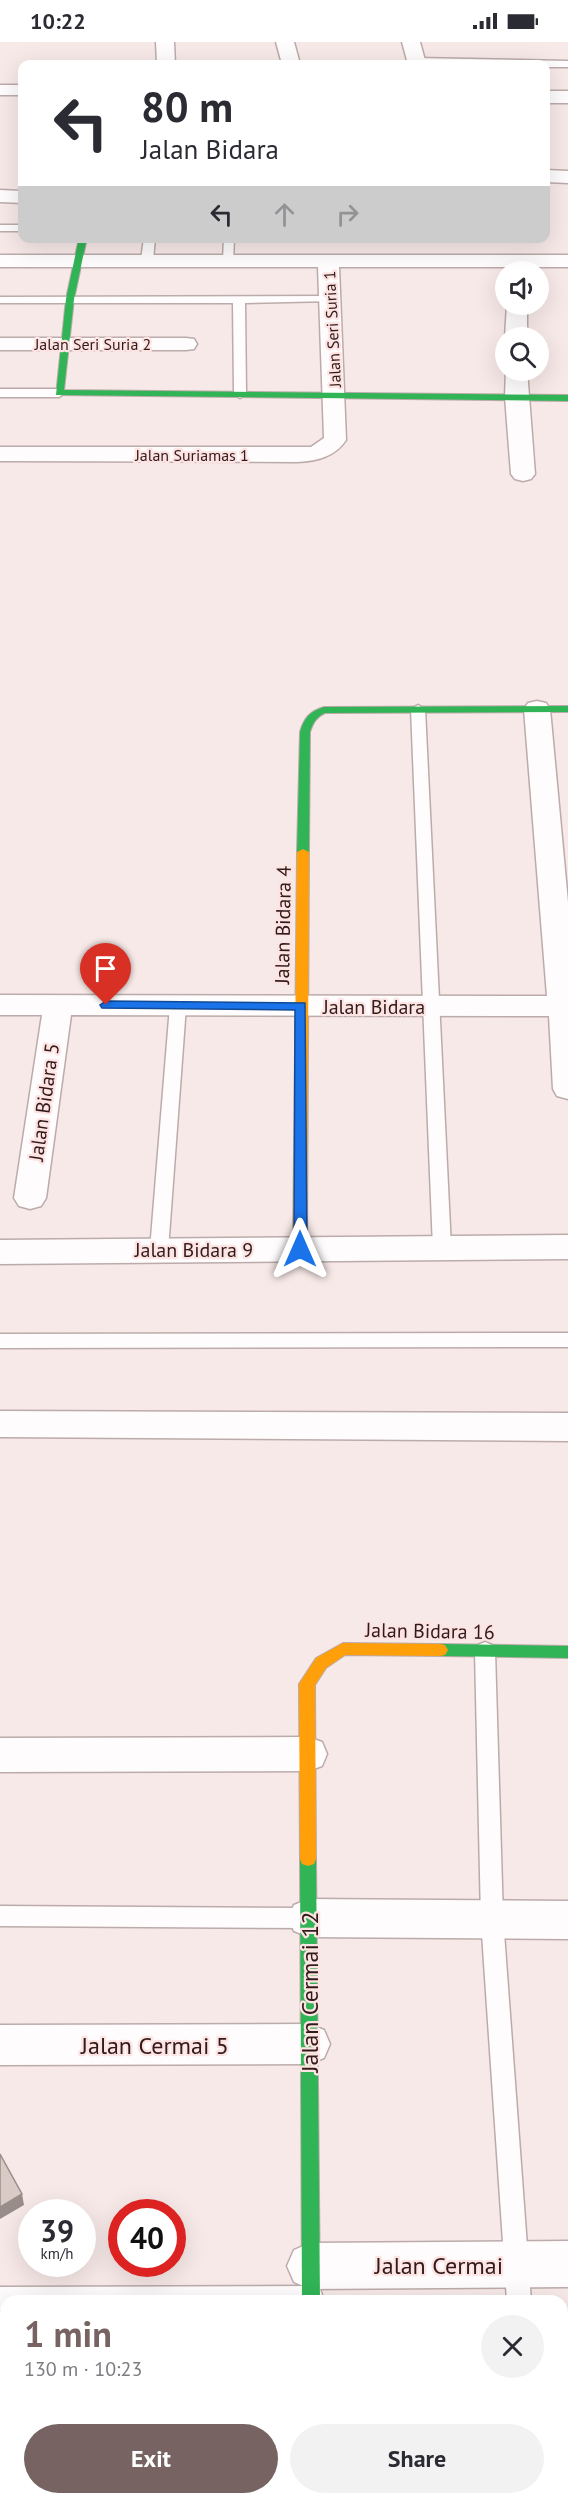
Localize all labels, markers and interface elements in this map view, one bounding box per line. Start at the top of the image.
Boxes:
text: 10:22 [30,7,86,35]
text: 80 m [141,79,233,134]
icon: left [42,84,120,162]
text: Jalan Bidara [141,132,279,166]
icon: left [205,198,238,231]
icon: ahead [268,198,301,231]
icon: right [331,198,364,231]
map controls [495,261,549,381]
button: sound [495,261,549,315]
street label: Jalan Seri Suria 1 [319,270,345,389]
button: search [495,327,549,381]
street label: Jalan Seri Suria 2 [34,334,151,354]
street label: Jalan Suriamas 1 [134,445,249,465]
street label: Jalan Bidara 4 [269,865,297,985]
pin [80,943,131,1005]
icon: arrive [89,952,122,985]
street label: Jalan Bidara [322,994,425,1020]
street label: Jalan Bidara 5 [23,1042,65,1163]
position arrow [268,1217,332,1281]
street label: Jalan Bidara 9 [134,1237,253,1263]
street label: Jalan Bidara 16 [364,1617,495,1645]
street label: Jalan Cermai 12 [294,1912,325,2073]
street label: Jalan Cermai 5 [80,2030,229,2061]
speed limit sign: 40 [108,2199,186,2277]
text: 39 [40,2211,74,2250]
text: km/h [41,2244,73,2263]
street label: Jalan Cermai [374,2250,503,2281]
text: 1 min [24,2310,112,2357]
button: close [481,2315,544,2378]
text: 130 m · 10:23 [24,2356,142,2382]
button: Exit [24,2424,278,2493]
button: Share [290,2424,544,2493]

